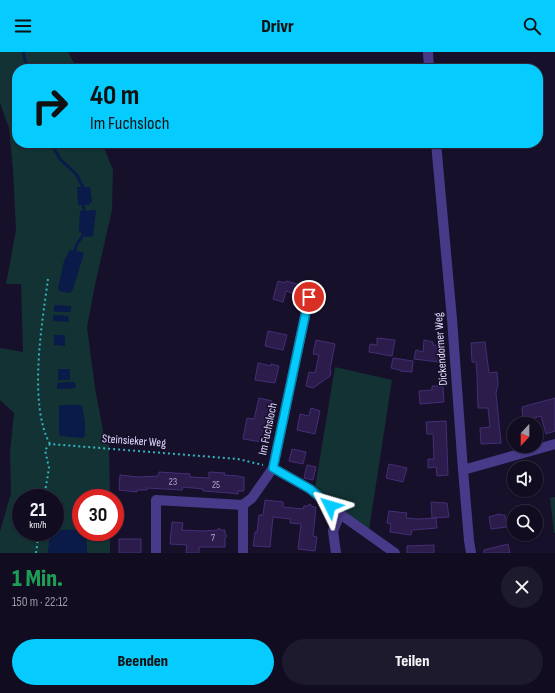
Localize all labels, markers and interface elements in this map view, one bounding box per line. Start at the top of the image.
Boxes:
icon: menu [12,15,34,37]
icon: search [521,15,543,37]
text: Drivr [261,16,294,37]
text: 40 m [90,79,139,112]
icon: right [24,80,76,132]
text: Im Fuchsloch [90,113,169,134]
pin [292,280,326,314]
icon: arrive [298,286,320,308]
street label: Dickendorner Weg [431,312,451,386]
street label: Im Fuchsloch [255,402,281,456]
north arrow [507,417,543,453]
map controls [507,417,543,541]
street label: Steinsieker Weg [102,431,167,451]
button: sound [507,461,543,497]
house number: 23 [169,476,177,488]
house number: 25 [212,479,220,491]
position arrow [309,485,351,527]
speed limit sign: 30 [72,489,124,541]
text: 21 [30,498,46,522]
button: search [507,505,543,541]
text: km/h [29,519,47,531]
house number: 7 [211,532,215,544]
text: 1 Min. [12,564,63,593]
button: close [501,566,543,608]
text: 150 m · 22:12 [12,594,68,610]
button: Beenden [12,639,274,685]
button: Teilen [282,639,543,685]

